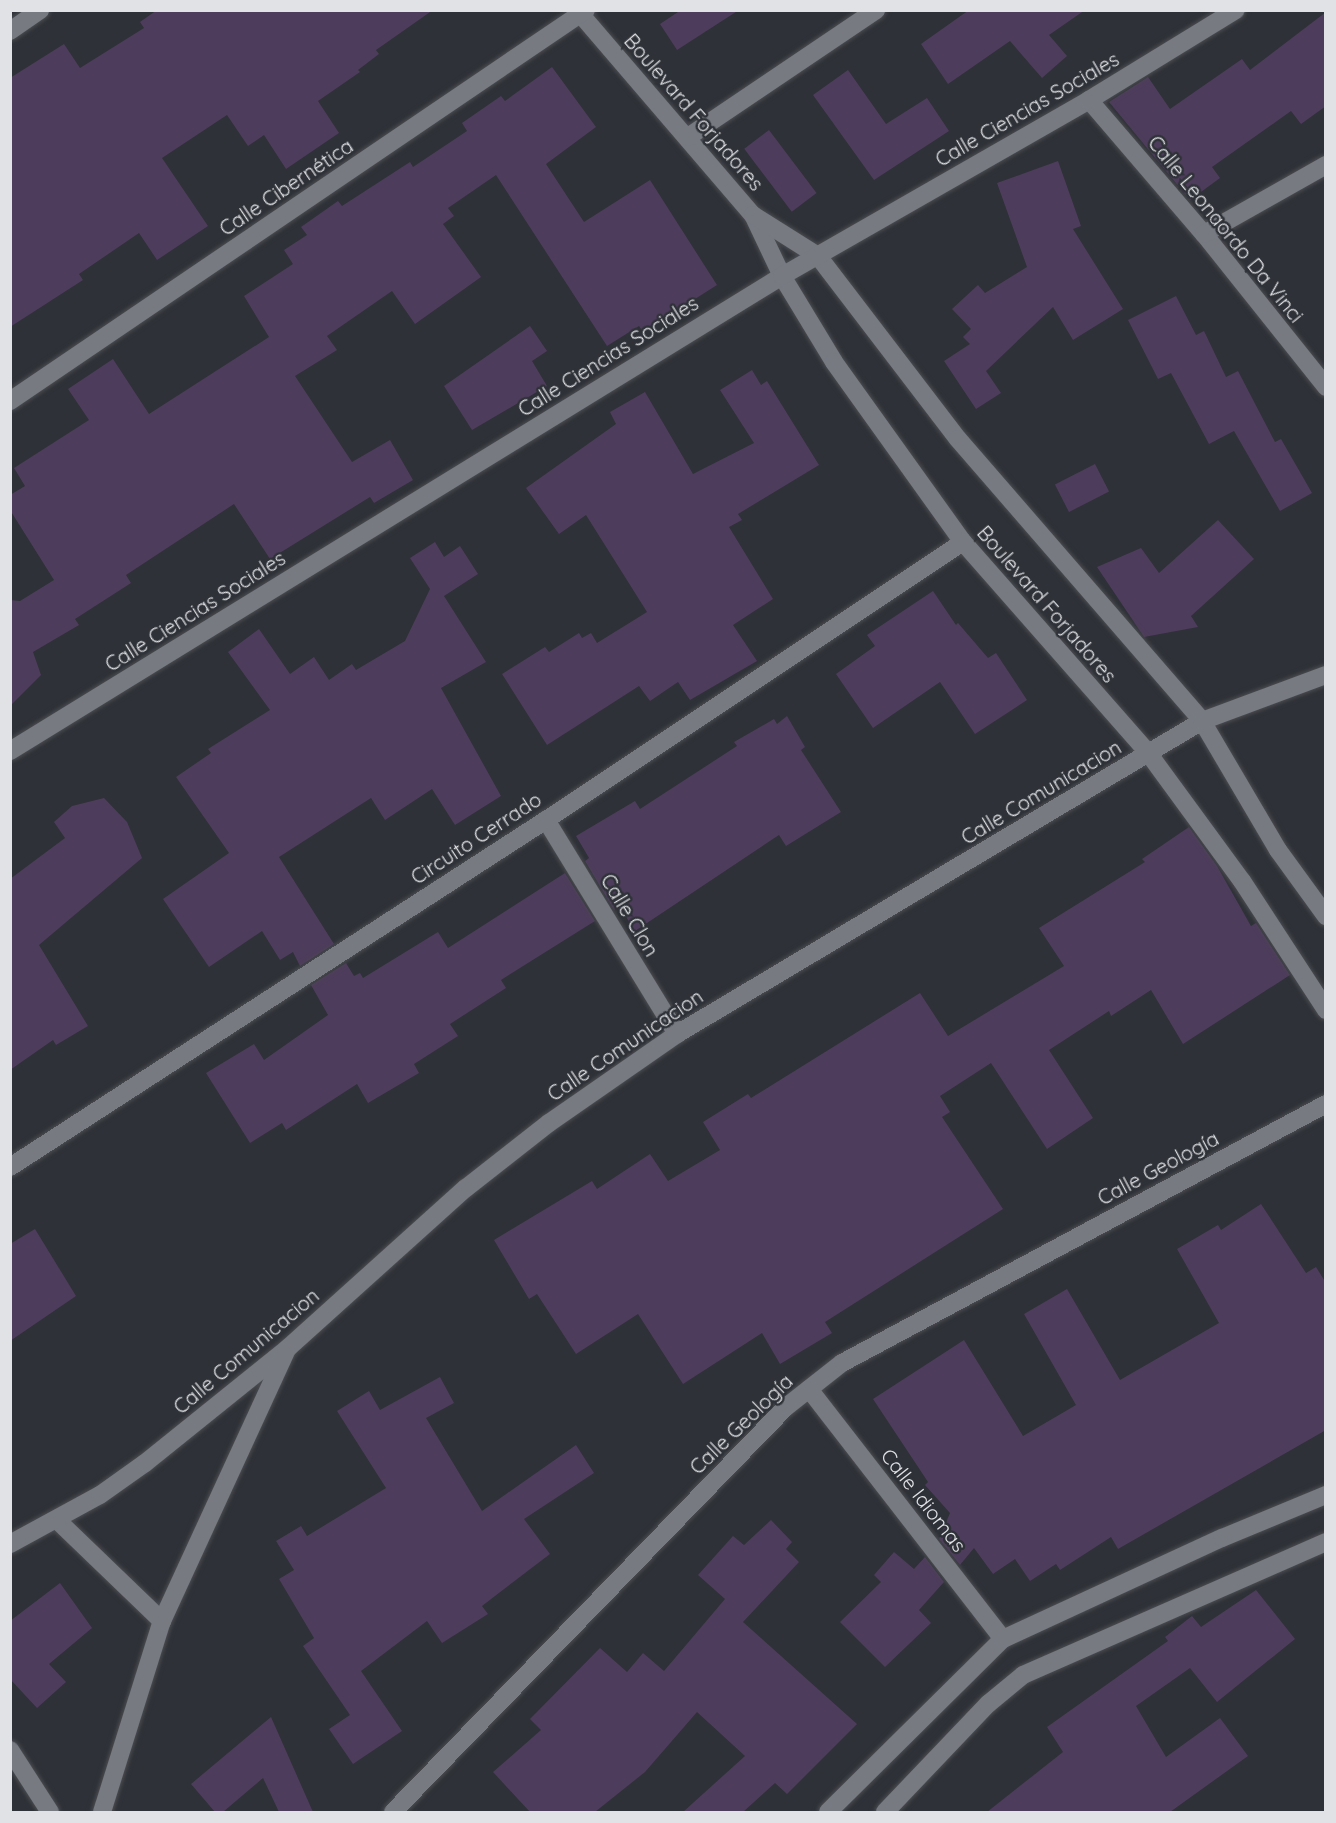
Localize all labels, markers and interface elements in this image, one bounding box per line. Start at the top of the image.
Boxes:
street label: Boulevard Forjadores [619,29,769,195]
street label: Calle Ciencias Sociales [931,47,1123,171]
street label: Calle Leonaordo Da Vinci [1143,131,1309,327]
street label: Calle Cibernética [215,133,357,241]
street label: Calle Ciencias Sociales [513,291,703,421]
street label: Boulevard Forjadores [972,521,1122,687]
street label: Calle Ciencias Sociales [100,546,290,676]
street label: Calle Comunicacion [957,735,1125,849]
street label: Circuito Cerrado [406,787,546,889]
street label: Calle Clon [596,869,664,961]
street label: Calle Comunicacion [543,984,707,1106]
street label: Calle Geología [1093,1126,1223,1210]
street label: Calle Comunicacion [168,1283,324,1419]
street label: Calle Geología [685,1369,797,1479]
street label: Calle Idiomas [876,1444,972,1556]

